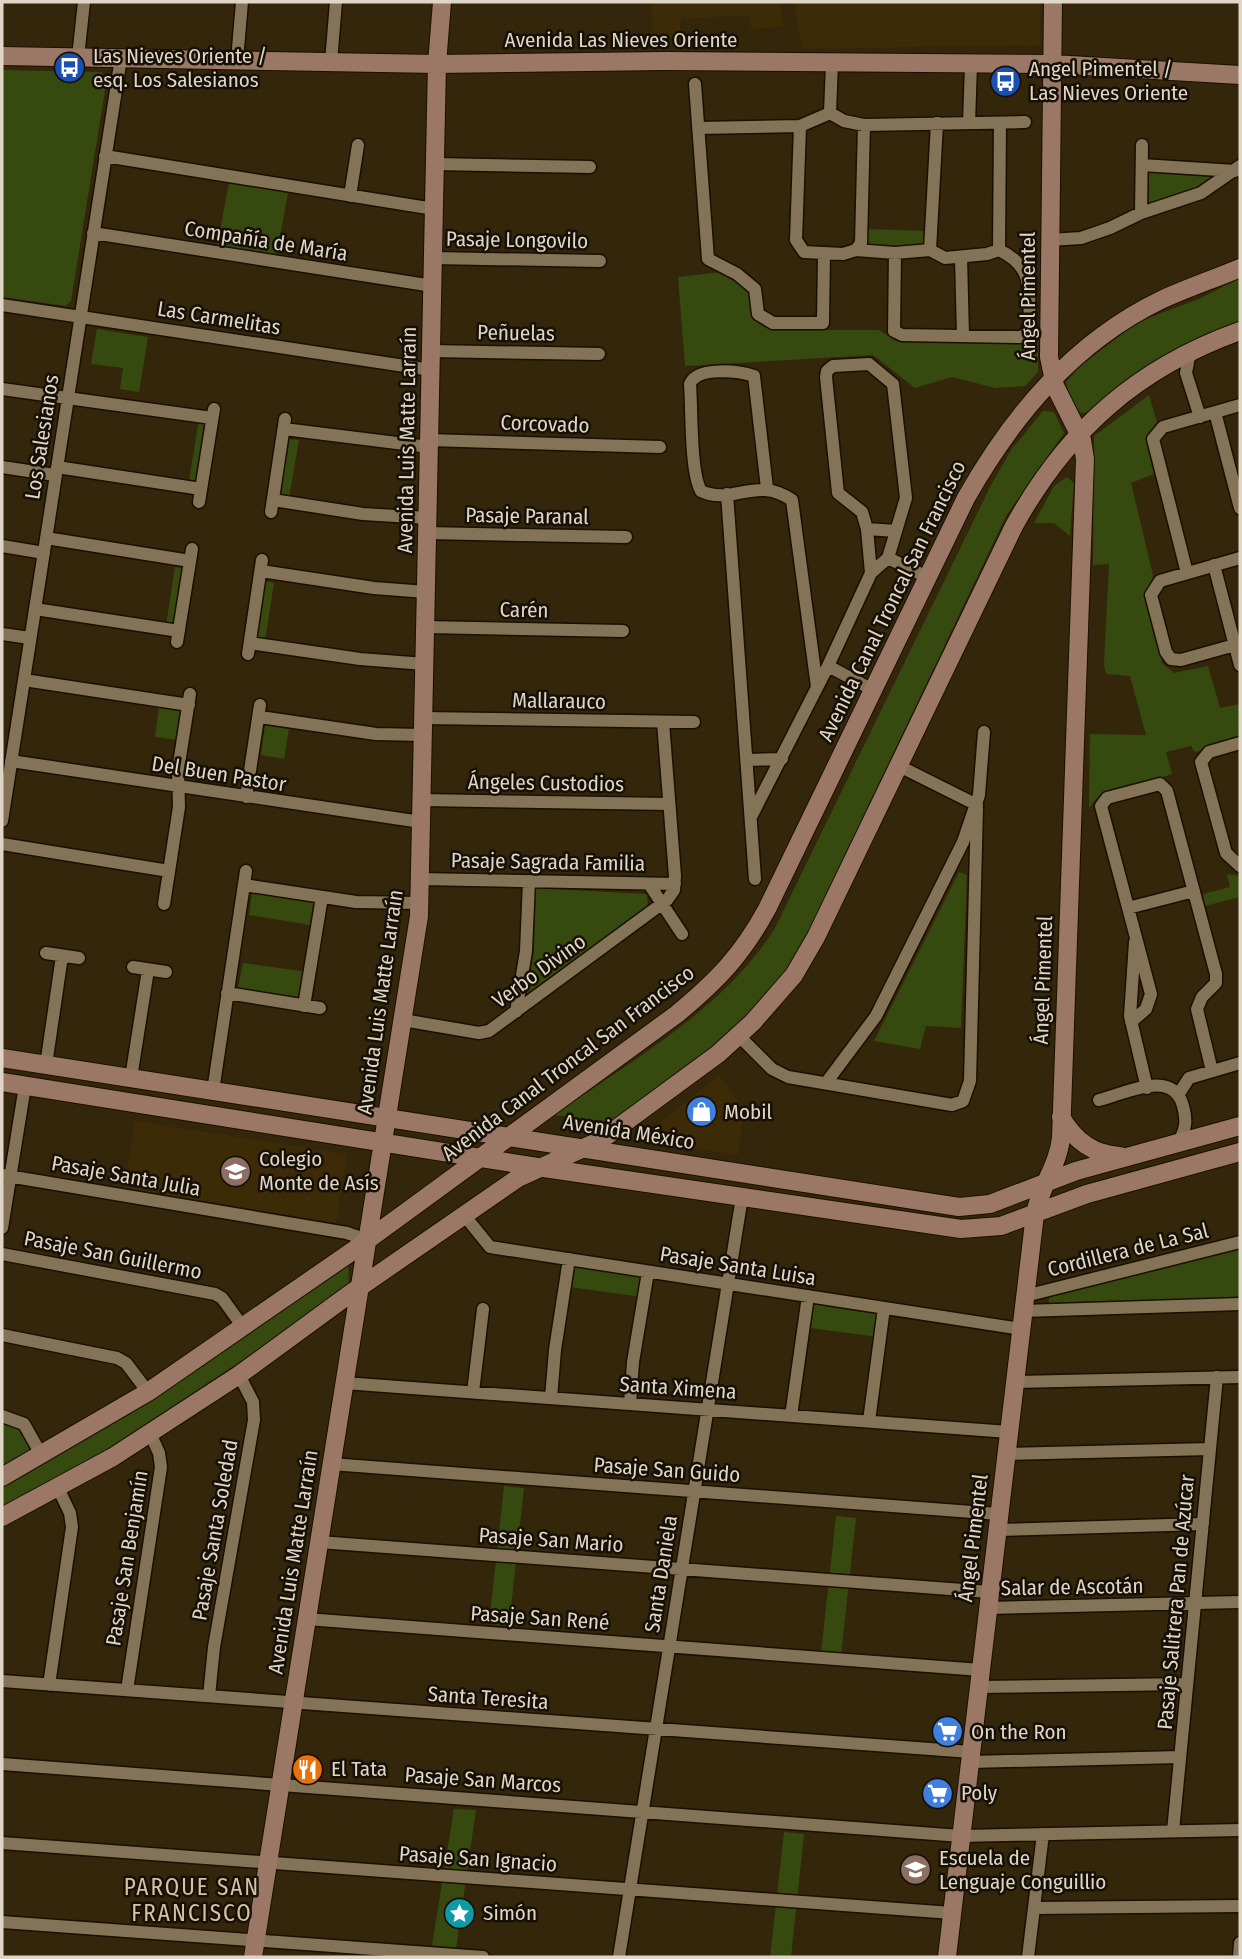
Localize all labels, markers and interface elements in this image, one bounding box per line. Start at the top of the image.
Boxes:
street label: Avenida Las Nieves Oriente [505,27,737,53]
place label: Las Nieves Oriente / esq. Los Salesianos [93,43,267,93]
bus stop icon: Las Nieves Oriente / esq. Los Salesianos [53,51,87,85]
place label: Angel Pimentel / Las Nieves Oriente [1029,56,1188,106]
bus stop icon: Angel Pimentel / Las Nieves Oriente [989,64,1023,98]
street label: Compañía de María [182,215,350,267]
street label: Pasaje Longovilo [446,226,588,254]
street label: Ángel Pimentel [1015,231,1041,360]
street label: Las Carmelitas [155,295,283,341]
street label: Peñuelas [477,319,555,347]
street label: Avenida Luis Matte Larraín [392,326,422,554]
street label: Los Salesianos [19,373,65,501]
street label: Corcovado [500,409,590,439]
street label: Avenida Canal Troncal San Francisco [813,456,971,746]
street label: Pasaje Paranal [465,502,589,530]
street label: Carén [499,597,549,623]
street label: Mallarauco [512,687,606,715]
street label: Del Buen Pastor [150,751,289,798]
street label: Ángeles Custodios [468,769,624,797]
street label: Pasaje Sagrada Familia [451,847,645,877]
street label: Avenida Luis Matte Larraín [351,888,409,1116]
street label: Ángel Pimentel [1028,915,1058,1045]
street label: Verbo Divino [487,928,591,1014]
street label: Avenida Canal Troncal San Francisco [437,960,699,1166]
shop icon: Mobil [684,1095,718,1129]
place label: Mobil [724,1099,772,1125]
street label: Avenida México [561,1109,697,1155]
place label: Colegio Monte de Asís [259,1146,379,1196]
street label: Pasaje Santa Julia [49,1150,203,1202]
school or university icon: Colegio Monte de Asís [219,1154,253,1188]
street label: Cordillera de La Sal [1045,1217,1212,1283]
street label: Pasaje San Guillermo [22,1225,204,1285]
street label: Pasaje Santa Luisa [658,1241,818,1291]
street label: Santa Ximena [619,1371,737,1405]
street label: Pasaje Santa Soledad [186,1437,244,1623]
street label: Avenida Luis Matte Larraín [262,1448,324,1676]
street label: Pasaje San Guido [593,1452,741,1488]
street label: Pasaje San Benjamín [100,1468,154,1648]
street label: Ángel Pimentel [952,1472,994,1604]
street label: Pasaje Salitrera Pan de Azúcar [1152,1473,1200,1731]
street label: Santa Daniela [639,1513,683,1635]
street label: Pasaje San Mario [478,1522,624,1558]
street label: Salar de Ascotán [1000,1573,1144,1601]
street label: Pasaje San René [470,1600,610,1636]
street label: Santa Teresita [427,1681,549,1715]
supermarket icon: On the Ron [931,1715,965,1749]
place label: On the Ron [971,1719,1067,1745]
restaurant icon: El Tata [291,1752,325,1786]
place label: El Tata [331,1756,387,1782]
street label: Pasaje San Marcos [404,1762,562,1798]
supermarket icon: Poly [921,1776,955,1810]
place label: Poly [961,1780,998,1806]
street label: Pasaje San Ignacio [398,1841,558,1877]
place label: Escuela de Lenguaje Conguillio [939,1845,1106,1895]
school or university icon: Escuela de Lenguaje Conguillio [899,1853,933,1887]
district label: PARQUE SAN FRANCISCO [124,1873,260,1927]
place icon: Simón [443,1896,477,1930]
place label: Simón [483,1900,537,1926]

